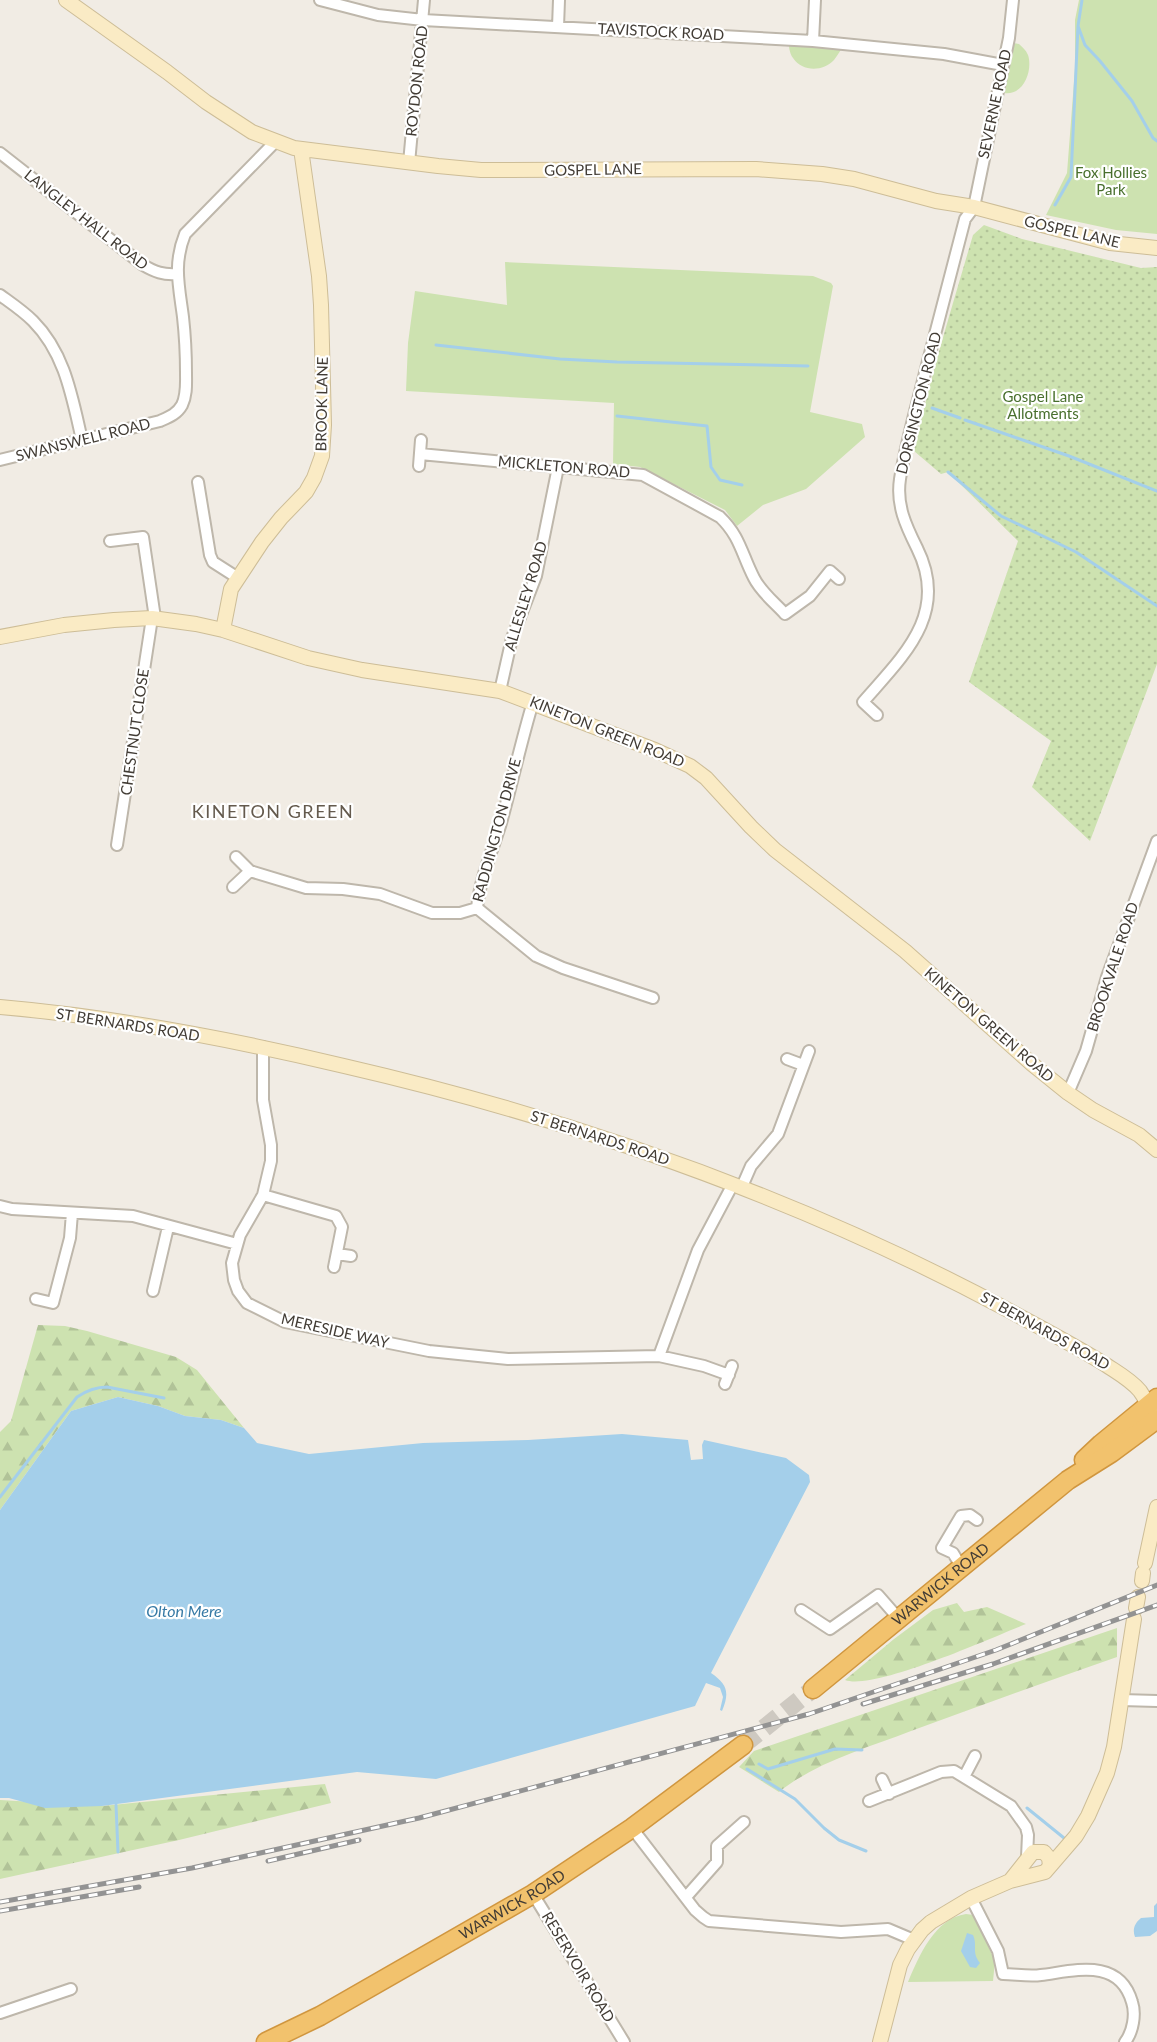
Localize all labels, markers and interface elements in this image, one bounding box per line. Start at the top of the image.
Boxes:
street label: TAVISTOCK ROAD [597,19,725,43]
street label: ROYDON ROAD [401,25,431,137]
street label: SEVERNE ROAD [974,47,1014,160]
street label: GOSPEL LANE [544,159,642,179]
park label: Fox Hollies Park [1075,163,1147,198]
street label: LANGLEY HALL ROAD [21,165,152,273]
street label: GOSPEL LANE [1023,211,1122,251]
street label: DORSINGTON ROAD [892,330,944,476]
street label: BROOK LANE [311,356,331,452]
park label: Gospel Lane Allotments [1002,387,1084,422]
street label: SWANSWELL ROAD [14,414,152,464]
street label: MICKLETON ROAD [497,451,631,481]
street label: ALLESLEY ROAD [500,539,550,653]
street label: CHESTNUT CLOSE [116,667,152,796]
street label: KINETON GREEN ROAD [527,692,687,770]
street label: RADDINGTON DRIVE [468,756,524,904]
district label: KINETON GREEN [192,800,354,822]
street label: BROOKVALE ROAD [1083,900,1142,1034]
street label: KINETON GREEN ROAD [921,963,1058,1085]
street label: ST BERNARDS ROAD [55,1004,201,1044]
street label: ST BERNARDS ROAD [529,1106,672,1168]
street label: ST BERNARDS ROAD [978,1287,1113,1373]
street label: MERESIDE WAY [280,1309,391,1351]
street label: WARWICK ROAD [888,1538,992,1629]
water label: Olton Mere [146,1601,222,1620]
street label: WARWICK ROAD [455,1865,568,1943]
street label: RESERVOIR ROAD [539,1908,619,2025]

